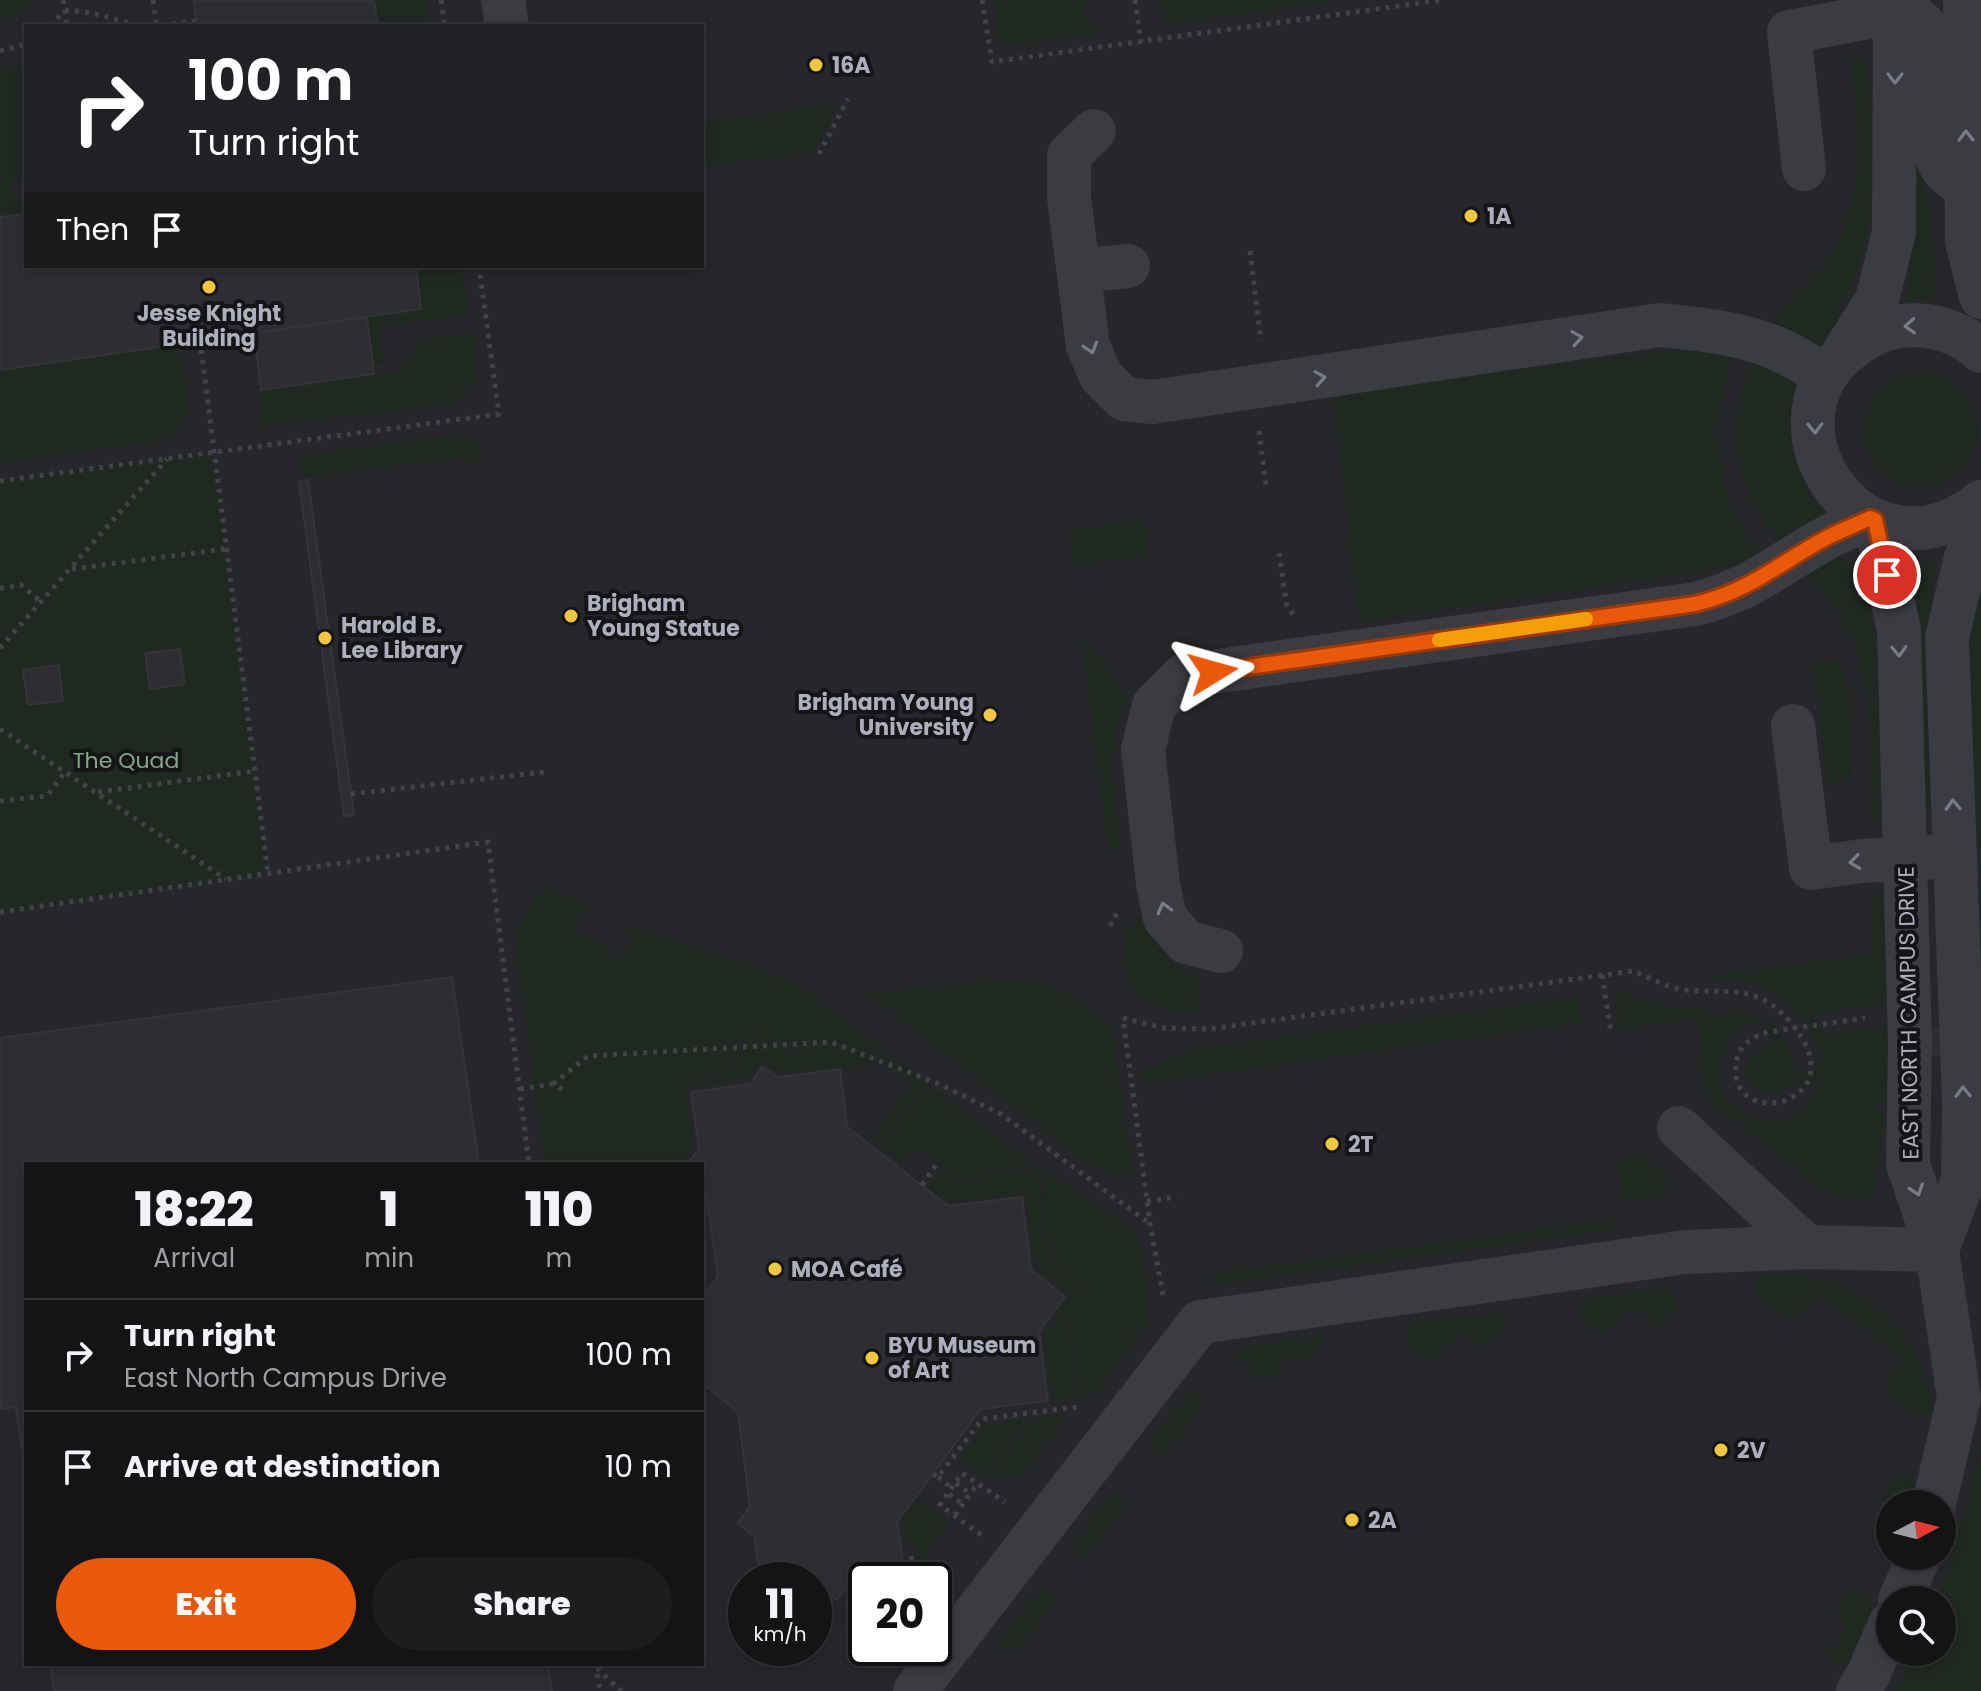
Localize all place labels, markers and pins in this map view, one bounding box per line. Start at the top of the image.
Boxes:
place label: 16A [832,50,871,81]
marker: 16A [807,56,825,74]
place label: 1A [1487,201,1512,232]
marker: 1A [1462,207,1480,225]
marker: Jesse Knight Building [200,278,218,296]
place label: Jesse Knight Building [137,298,281,354]
pin [1853,541,1921,609]
place label: Brigham Young Statue [587,588,740,644]
marker: Brigham Young Statue [562,607,580,625]
place label: Harold B. Lee Library [341,610,463,666]
marker: Harold B. Lee Library [316,629,334,647]
place label: Brigham Young University [798,687,974,743]
marker: Brigham Young University [981,706,999,724]
place label: 2T [1348,1129,1374,1160]
marker: 2T [1323,1135,1341,1153]
place label: MOA Café [791,1254,903,1285]
marker: MOA Café [766,1260,784,1278]
place label: BYU Museum of Art [888,1330,1036,1386]
marker: BYU Museum of Art [863,1349,881,1367]
place label: 2V [1737,1435,1766,1466]
marker: 2V [1712,1441,1730,1459]
place label: 2A [1368,1505,1397,1536]
marker: 2A [1343,1511,1361,1529]

